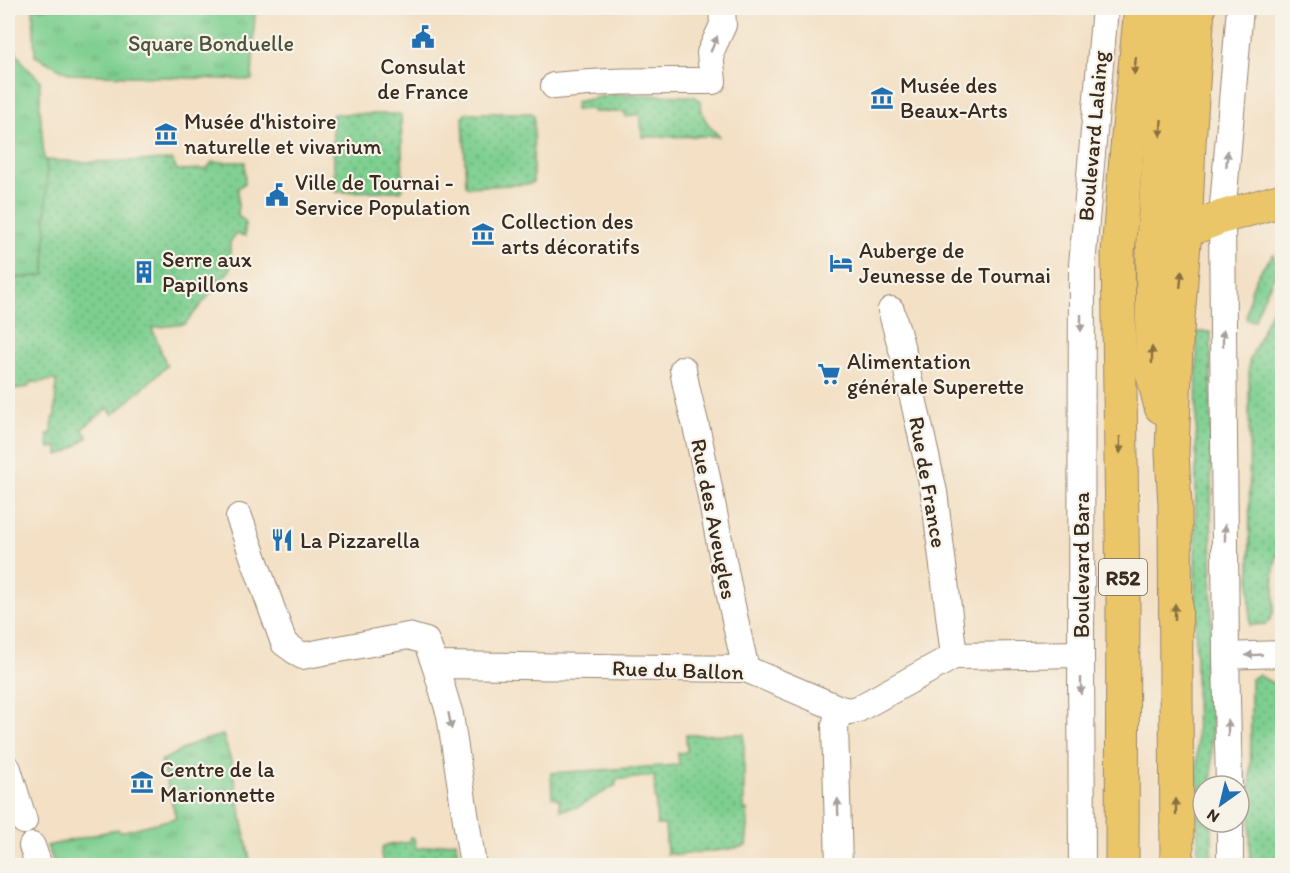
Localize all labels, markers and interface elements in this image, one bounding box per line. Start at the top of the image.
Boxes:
public building icon: Consulat de France [410,24,436,50]
park label: Square Bonduelle [128,30,294,57]
one-way arrow [709,34,719,52]
street label: Boulevard Lalaing [1072,49,1114,222]
place label: Consulat de France [377,53,469,105]
one-way arrow [1130,56,1140,75]
place label: Musée des Beaux-Arts [900,72,1008,124]
museum icon: Musée des Beaux-Arts [869,85,895,111]
place label: Musée d'histoire naturelle et vivarium [184,108,382,160]
one-way arrow [1157,119,1166,138]
museum icon: Musée d'histoire naturelle et vivarium [153,121,179,147]
one-way arrow [1222,149,1232,168]
place label: Ville de Tournai - Service Population [295,169,471,221]
public building icon: Ville de Tournai - Service Population [264,182,290,208]
place label: Collection des arts décoratifs [501,208,640,260]
museum icon: Collection des arts décoratifs [470,221,496,247]
place label: Auberge de Jeunesse de Tournai [859,237,1051,289]
place label: Serre aux Papillons [162,246,252,298]
hotel icon: Auberge de Jeunesse de Tournai [828,250,854,276]
building icon: Serre aux Papillons [131,259,157,285]
one-way arrow [1176,270,1186,289]
one-way arrow [1076,314,1086,333]
one-way arrow [1219,328,1228,347]
one-way arrow [1147,345,1157,364]
place label: Alimentation générale Superette [847,348,1024,400]
supermarket icon: Alimentation générale Superette [816,361,842,387]
street label: Rue de France [903,414,953,550]
street label: Rue des Aveugles [685,436,743,602]
one-way arrow [1116,436,1125,455]
street label: Boulevard Bara [1068,491,1095,638]
one-way arrow [1220,523,1230,542]
restaurant icon: La Pizzarella [269,527,295,553]
place label: La Pizzarella [300,527,420,554]
road number: R52 [1099,559,1147,595]
one-way arrow [1170,603,1180,622]
one-way arrow [1245,650,1264,659]
street label: Rue du Ballon [612,654,745,686]
one-way arrow [1076,677,1086,696]
one-way arrow [446,712,455,731]
one-way arrow [1223,718,1232,737]
place label: Centre de la Marionnette [160,756,275,808]
museum icon: Centre de la Marionnette [129,769,155,795]
north arrow [1191,774,1251,834]
one-way arrow [833,798,842,817]
one-way arrow [1171,798,1181,817]
text: N [1203,805,1223,827]

